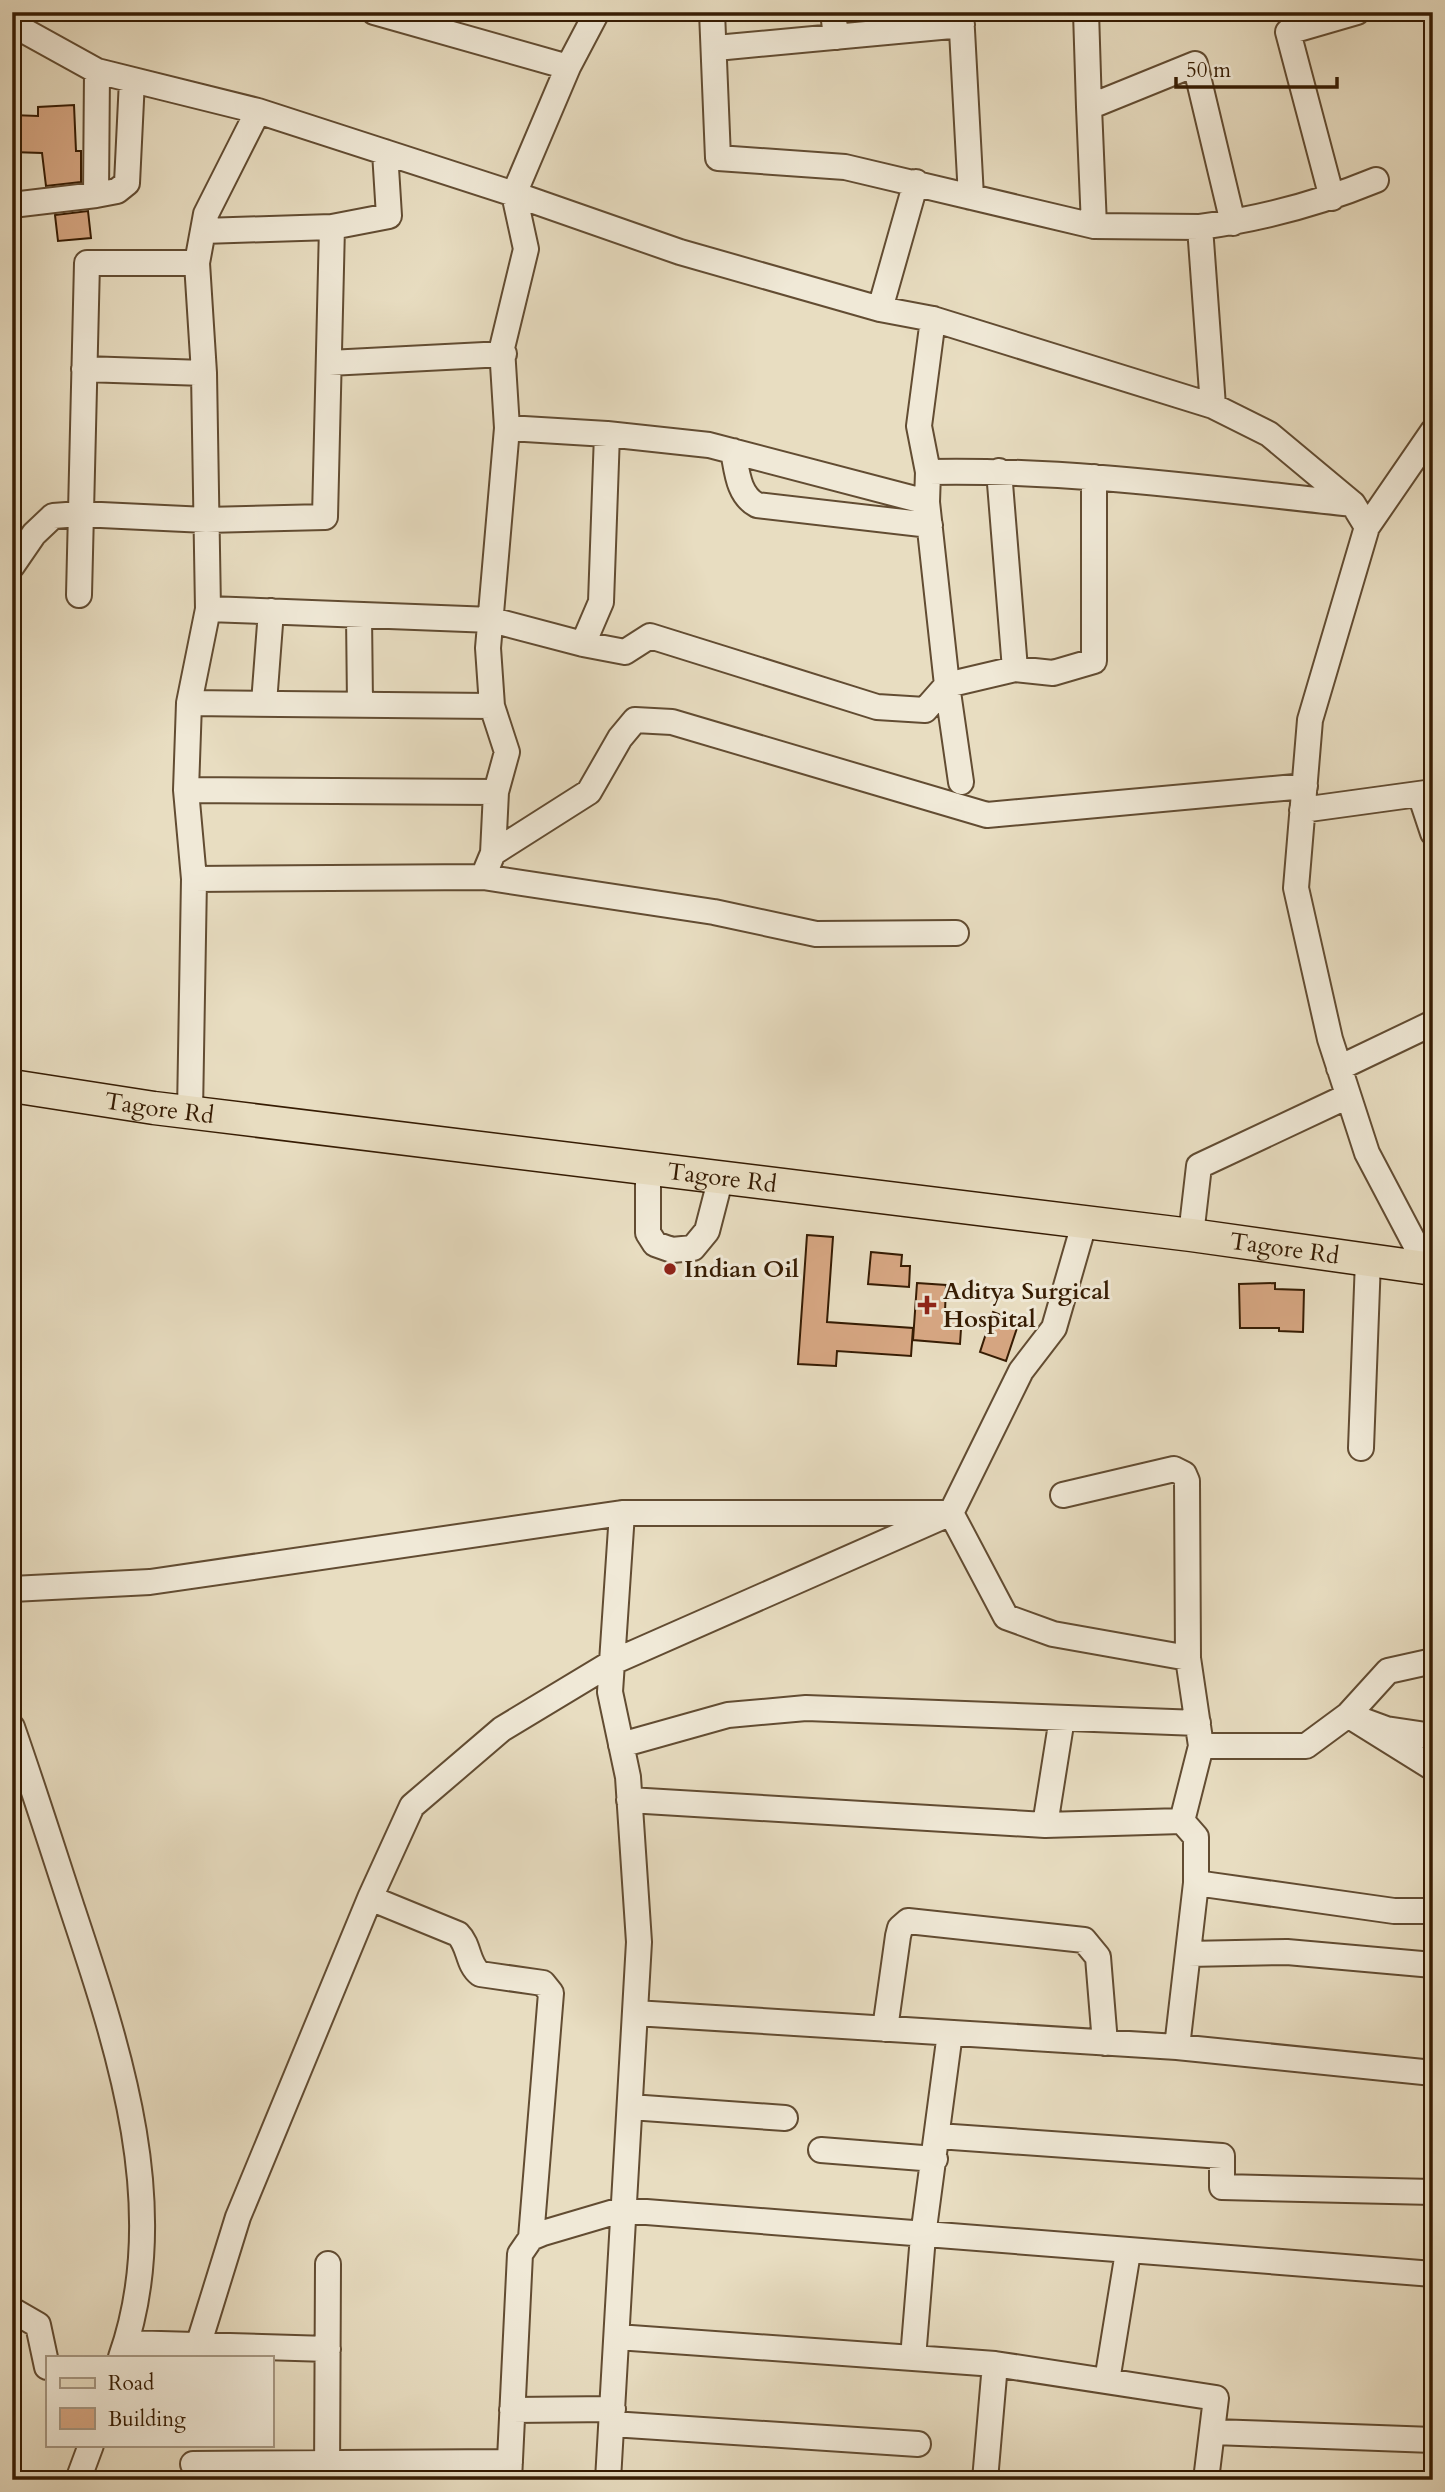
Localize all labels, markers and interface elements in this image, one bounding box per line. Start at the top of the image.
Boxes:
scale bar [1176,46,1336,90]
text: 50 m [1186,56,1231,85]
street label: Tagore Rd [102,1085,216,1132]
street label: Tagore Rd [665,1155,779,1201]
street label: Tagore Rd [1228,1225,1342,1273]
place label: Indian Oil [684,1253,799,1286]
marker: Indian Oil [662,1261,678,1277]
place label: Aditya Surgical Hospital [943,1275,1110,1336]
marker: Aditya Surgical Hospital [917,1295,937,1315]
legend [46,2356,273,2446]
text: Road [108,2369,154,2398]
text: Building [108,2405,186,2434]

